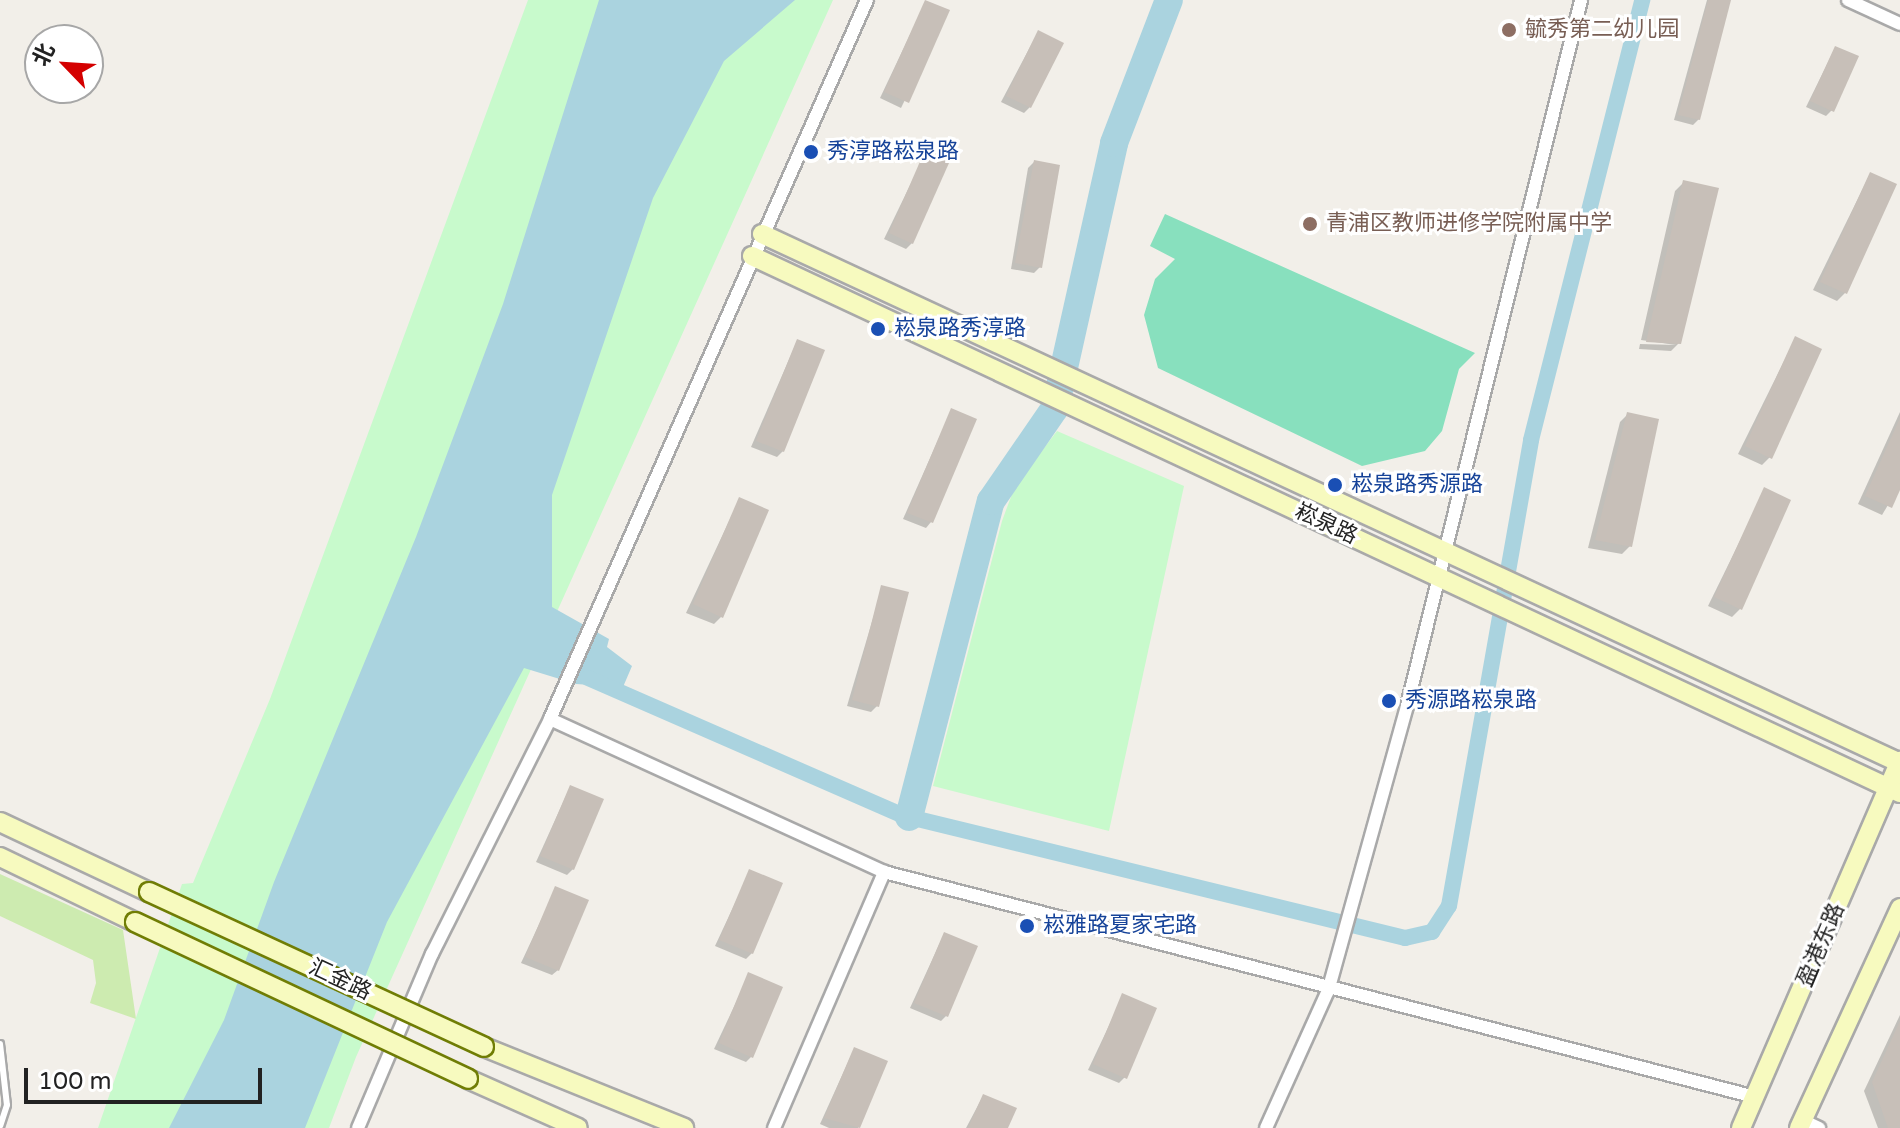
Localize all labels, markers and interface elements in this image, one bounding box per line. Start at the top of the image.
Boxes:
place label: 毓秀第二幼儿园 [1525,17,1679,43]
marker: 毓秀第二幼儿园 [1500,21,1518,39]
north arrow [24,24,104,104]
text: 北 [28,39,60,70]
place label: 秀淳路崧泉路 [827,139,959,165]
marker: 秀淳路崧泉路 [802,143,820,161]
place label: 青浦区教师进修学院附属中学 [1326,211,1612,237]
marker: 青浦区教师进修学院附属中学 [1301,215,1319,233]
place label: 崧泉路秀淳路 [894,316,1026,342]
marker: 崧泉路秀淳路 [869,320,887,338]
place label: 崧泉路秀源路 [1351,472,1483,498]
marker: 崧泉路秀源路 [1326,476,1344,494]
street label: 崧泉路 [1291,498,1361,550]
place label: 秀源路崧泉路 [1405,688,1537,714]
marker: 秀源路崧泉路 [1380,692,1398,710]
street label: 盈港东路 [1792,899,1850,991]
place label: 崧雅路夏家宅路 [1043,913,1197,939]
marker: 崧雅路夏家宅路 [1018,917,1036,935]
street label: 汇金路 [305,954,375,1006]
scale bar [28,1052,266,1102]
text: 100 m [38,1067,112,1096]

